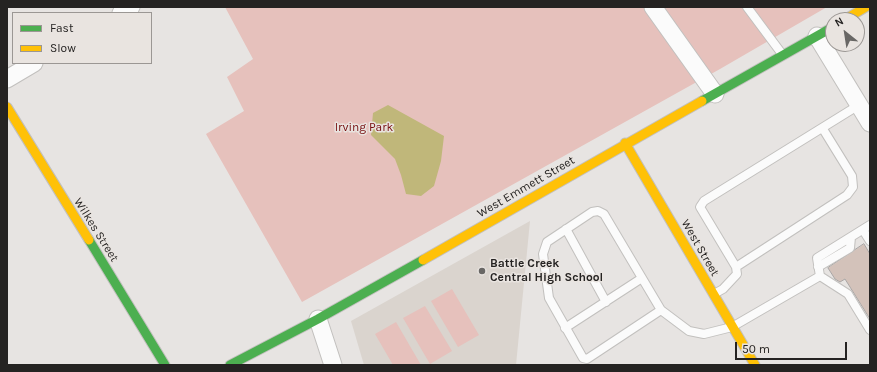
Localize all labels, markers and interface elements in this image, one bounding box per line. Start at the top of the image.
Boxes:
legend [12,12,152,64]
north arrow [825,12,865,52]
text: N [833,14,846,30]
text: Fast [50,21,73,35]
text: Slow [50,41,76,55]
park label: Irving Park [335,121,393,135]
street label: West Emmett Street [475,153,577,221]
street label: Wilkes Street [71,195,121,265]
street label: West Street [678,217,722,279]
place label: Battle Creek Central High School [490,257,603,285]
marker: Battle Creek Central High School [477,266,487,276]
scale bar [737,334,849,360]
text: 50 m [742,342,770,356]

